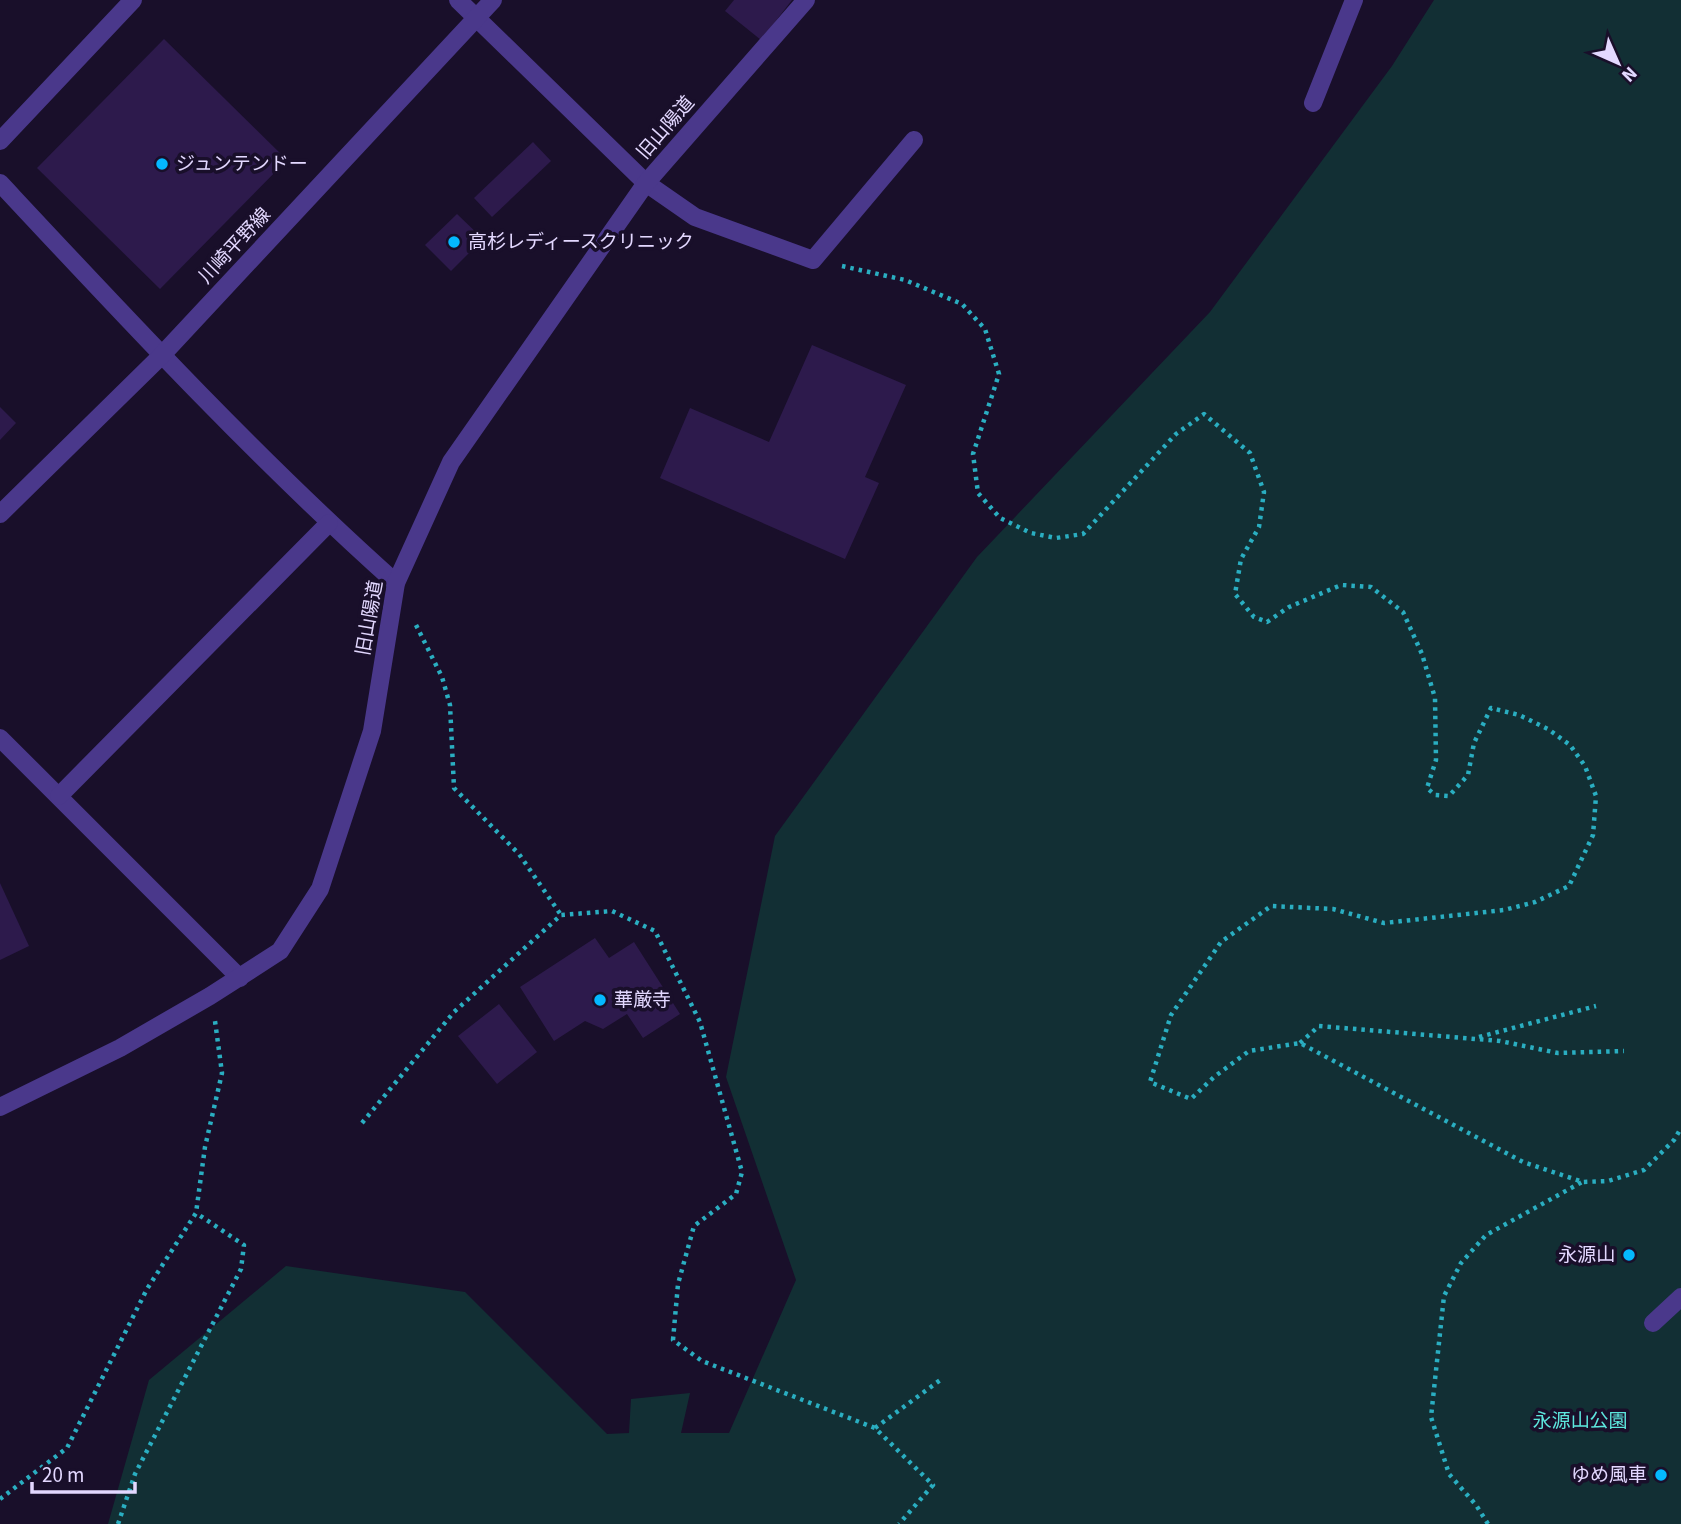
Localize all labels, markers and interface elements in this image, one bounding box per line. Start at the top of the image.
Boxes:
north arrow [1583,28,1653,98]
text: N [1615,60,1643,88]
street label: 旧山陽道 [631,90,701,166]
place label: ジュンテンドー [176,151,308,178]
marker: ジュンテンドー [154,156,170,172]
street label: 川崎平野線 [193,202,277,290]
place label: 高杉レディースクリニック [468,229,694,256]
marker: 高杉レディースクリニック [446,234,462,250]
street label: 旧山陽道 [350,578,390,658]
place label: 華厳寺 [614,987,671,1014]
marker: 華厳寺 [592,992,608,1008]
place label: 永源山 [1558,1242,1615,1269]
marker: 永源山 [1621,1247,1637,1263]
park label: 永源山公園 [1532,1408,1628,1435]
scale bar [32,1450,135,1494]
text: 20 m [42,1460,84,1490]
place label: ゆめ風車 [1571,1462,1647,1489]
marker: ゆめ風車 [1653,1467,1669,1483]

